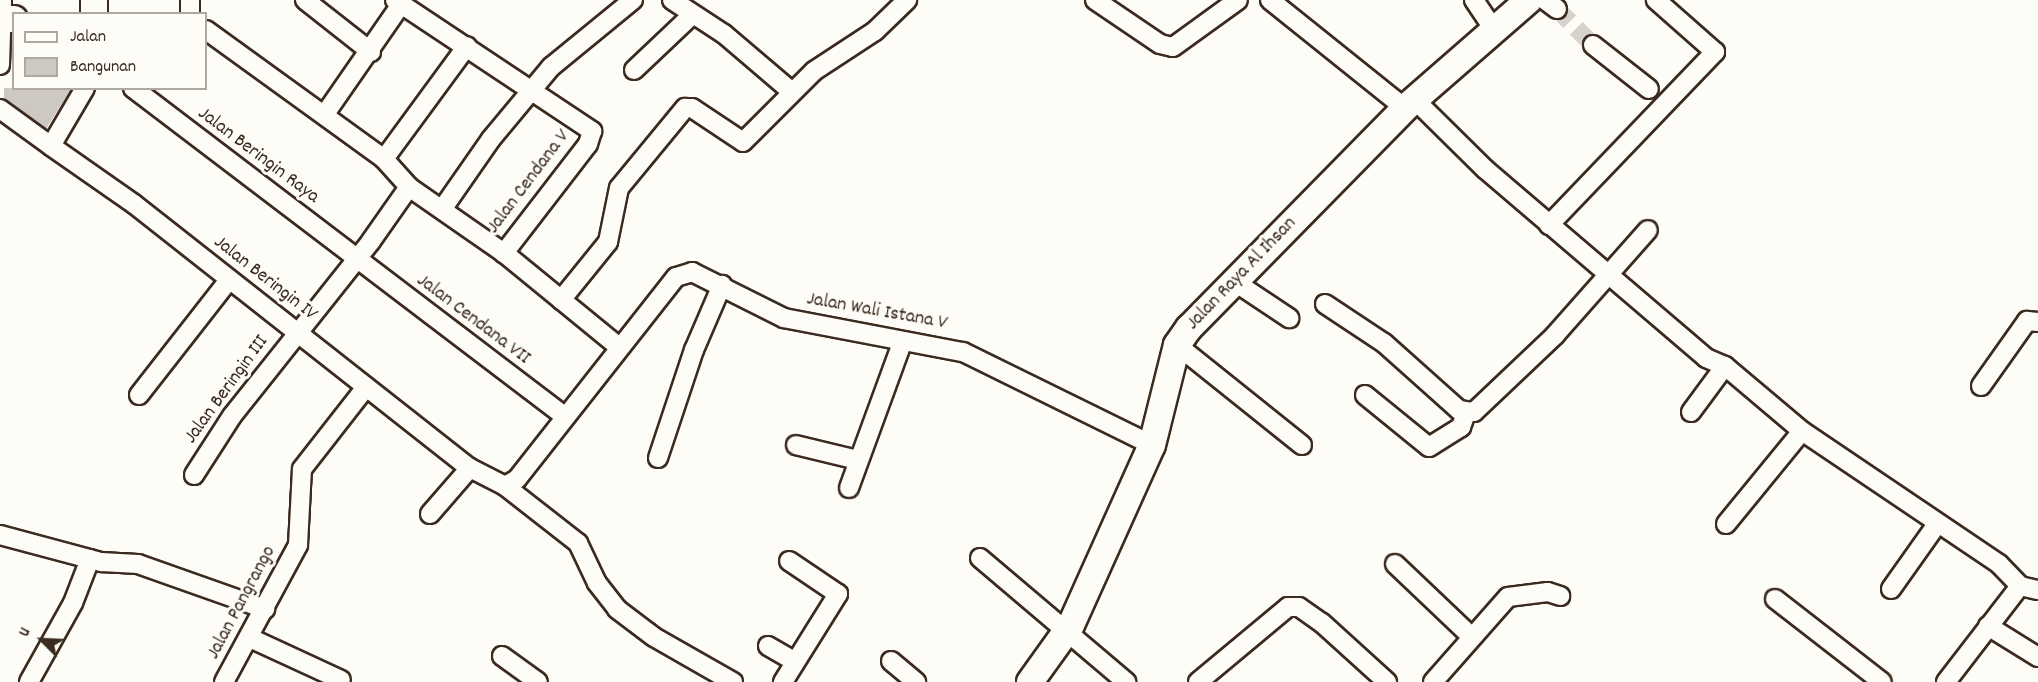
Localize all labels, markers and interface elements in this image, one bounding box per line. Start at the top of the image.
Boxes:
legend [12,12,207,90]
text: Jalan [70,25,106,50]
text: Bangunan [70,55,136,80]
street label: Jalan Beringin Raya [192,102,324,210]
street label: Jalan Cendana V [482,125,576,239]
street label: Jalan Raya Al Ihsan [1182,212,1302,336]
street label: Jalan Beringin IV [208,231,322,327]
street label: Jalan Cendana VII [411,269,535,371]
street label: Jalan Wali Istana V [805,288,949,336]
street label: Jalan Beringin III [180,331,274,449]
street label: Jalan Pangrango [202,542,282,664]
north arrow [12,610,72,670]
text: U [13,624,37,641]

